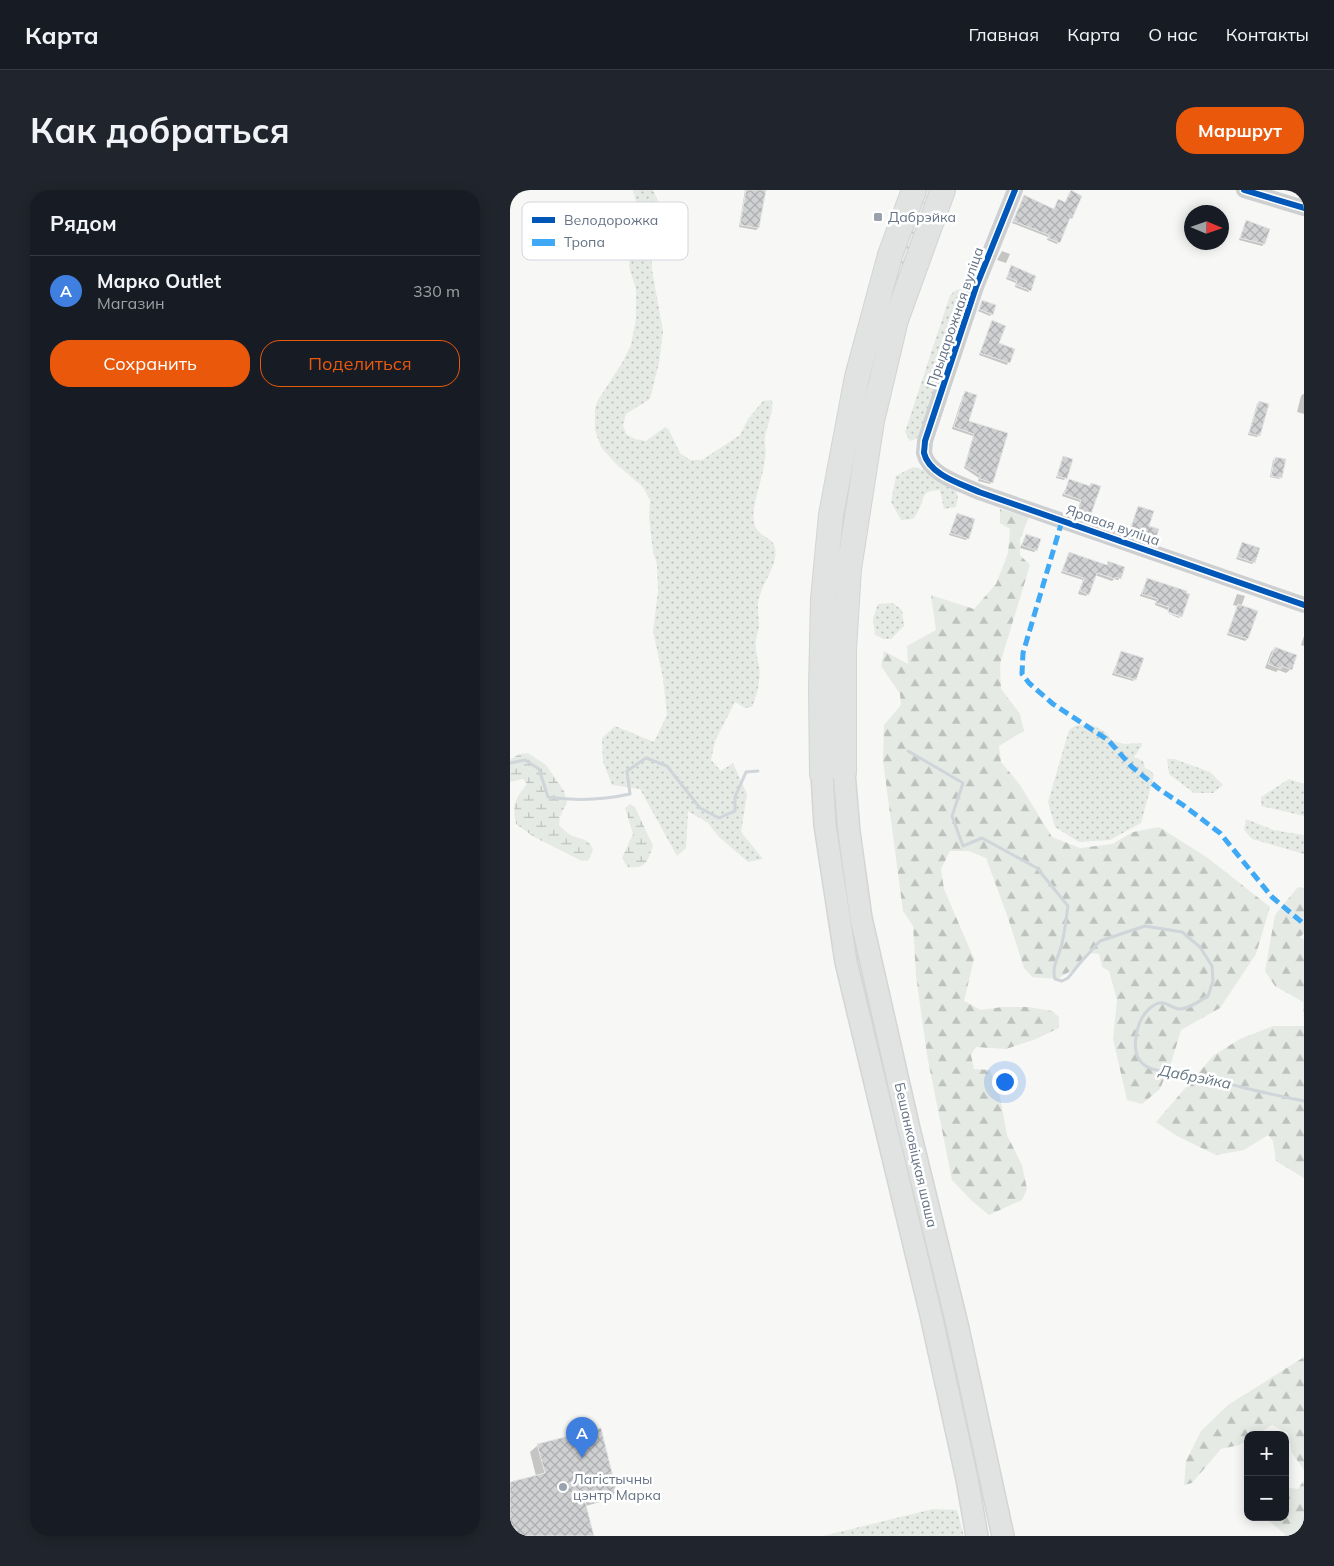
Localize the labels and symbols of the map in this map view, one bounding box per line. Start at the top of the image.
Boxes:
legend [522,202,688,260]
north arrow [1184,205,1229,250]
place label: Дабрэйка [888,208,956,226]
text: Велодорожка [564,211,658,229]
marker: Дабрэйка [872,211,884,223]
text: Тропа [564,233,605,251]
street label: Прыдарожная вуліца [923,245,987,389]
street label: Яравая вуліца [1064,501,1162,549]
water label: Дабрэйка [1156,1060,1233,1093]
your location [992,1069,1018,1095]
street label: Бешанковіцкая шаша [891,1081,941,1229]
pin: A [566,1417,598,1458]
place label: Лагістычны цэнтр Марка [573,1470,661,1504]
marker: Лагістычны цэнтр Марка [557,1481,569,1493]

